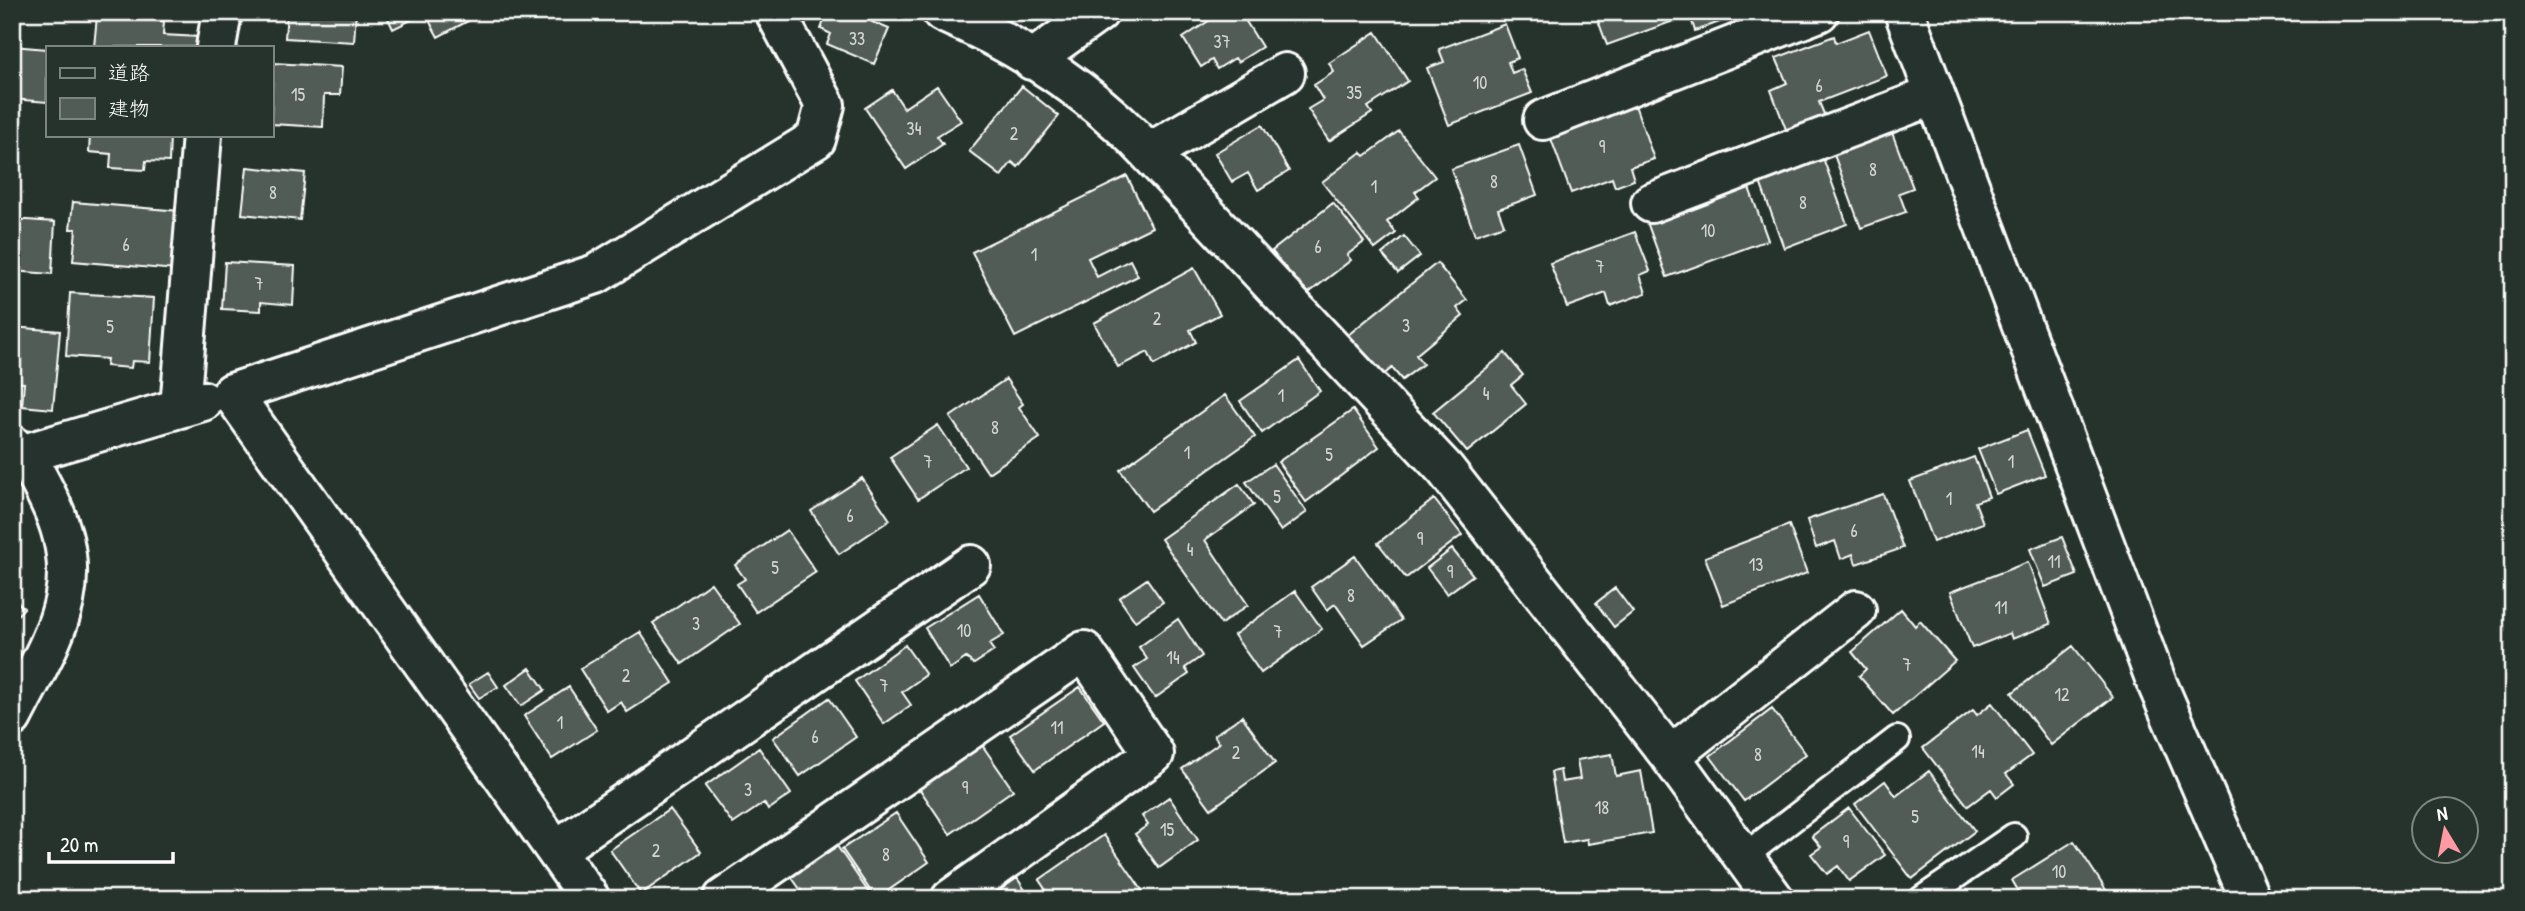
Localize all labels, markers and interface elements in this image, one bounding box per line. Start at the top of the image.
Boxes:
house number: 33 [849,26,865,51]
house number: 37 [1214,29,1231,54]
legend [46,46,273,136]
text: 道路 [108,58,150,87]
house number: 10 [1473,70,1487,95]
house number: 6 [1815,73,1823,98]
house number: 35 [1346,80,1362,105]
house number: 15 [291,82,305,107]
text: 建物 [108,94,150,123]
house number: 34 [907,116,922,141]
house number: 2 [1010,121,1019,146]
house number: 9 [1599,134,1606,159]
house number: 8 [1869,157,1877,182]
house number: 8 [1490,169,1498,194]
house number: 1 [1371,174,1377,199]
house number: 8 [269,180,277,205]
house number: 8 [1799,190,1807,215]
house number: 10 [1701,218,1715,243]
house number: 6 [122,232,130,257]
house number: 6 [1314,234,1322,259]
house number: 1 [1031,242,1037,267]
house number: 7 [1596,254,1605,279]
house number: 7 [255,271,264,296]
house number: 2 [1153,306,1162,331]
house number: 3 [1402,313,1410,338]
house number: 5 [106,314,114,339]
house number: 4 [1483,381,1490,406]
house number: 1 [1278,383,1284,408]
house number: 8 [991,415,999,440]
house number: 1 [1184,440,1190,465]
house number: 5 [1325,442,1333,467]
house number: 7 [924,449,933,474]
house number: 1 [2008,449,2014,474]
house number: 5 [1273,484,1281,509]
house number: 1 [1946,486,1952,511]
house number: 6 [846,503,854,528]
house number: 6 [1850,518,1858,543]
house number: 9 [1417,526,1424,551]
house number: 4 [1187,537,1194,562]
house number: 11 [2047,549,2061,574]
house number: 13 [1749,552,1763,577]
house number: 5 [771,555,779,580]
house number: 9 [1447,559,1454,584]
house number: 8 [1347,583,1355,608]
house number: 11 [1994,595,2008,620]
house number: 3 [692,611,700,636]
house number: 10 [957,618,971,643]
house number: 7 [1274,619,1283,644]
house number: 14 [1166,645,1180,670]
house number: 7 [1903,652,1912,677]
house number: 2 [622,663,631,688]
house number: 7 [880,673,889,698]
house number: 12 [2055,682,2070,707]
house number: 1 [557,710,563,735]
house number: 11 [1050,715,1064,740]
house number: 6 [811,724,819,749]
house number: 14 [1971,739,1985,764]
house number: 2 [1232,740,1241,765]
house number: 8 [1754,742,1762,767]
house number: 9 [962,775,969,800]
house number: 3 [744,777,752,802]
house number: 18 [1595,795,1609,820]
north arrow [2410,796,2480,866]
text: N [2435,800,2449,827]
house number: 5 [1911,804,1919,829]
house number: 15 [1160,817,1174,842]
scale bar [49,820,173,864]
house number: 9 [1843,829,1850,854]
text: 20 m [60,830,98,859]
house number: 2 [652,838,661,863]
house number: 8 [882,842,890,867]
house number: 10 [2052,859,2066,884]

